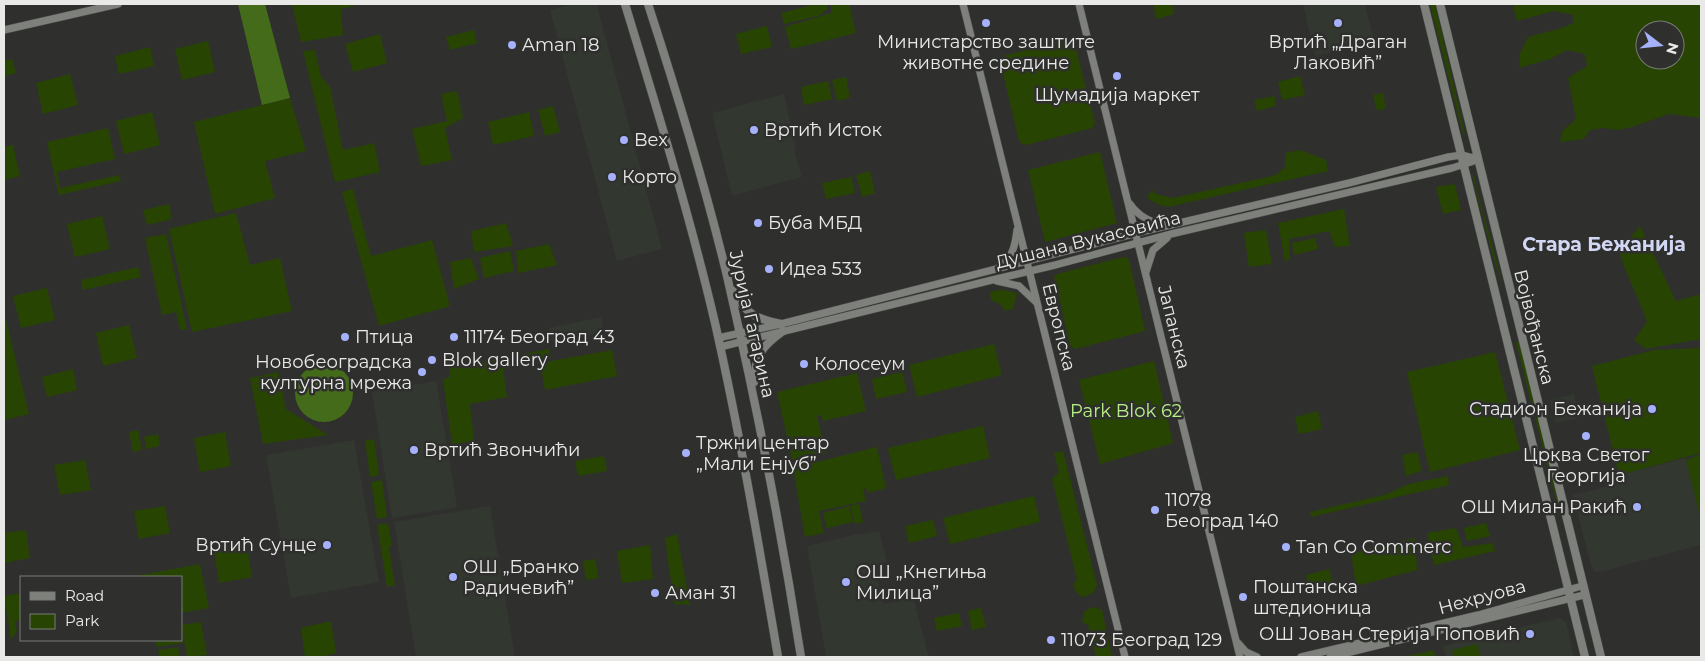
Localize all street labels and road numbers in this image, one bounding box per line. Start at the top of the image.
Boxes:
street label: Душана Вукасовића [993,206,1183,274]
street label: Јурија Гагарина [724,248,780,400]
street label: Војвођанска [1509,267,1559,387]
street label: Европска [1037,281,1081,373]
street label: Јапанска [1153,283,1195,371]
street label: Нехруова [1436,575,1528,619]

